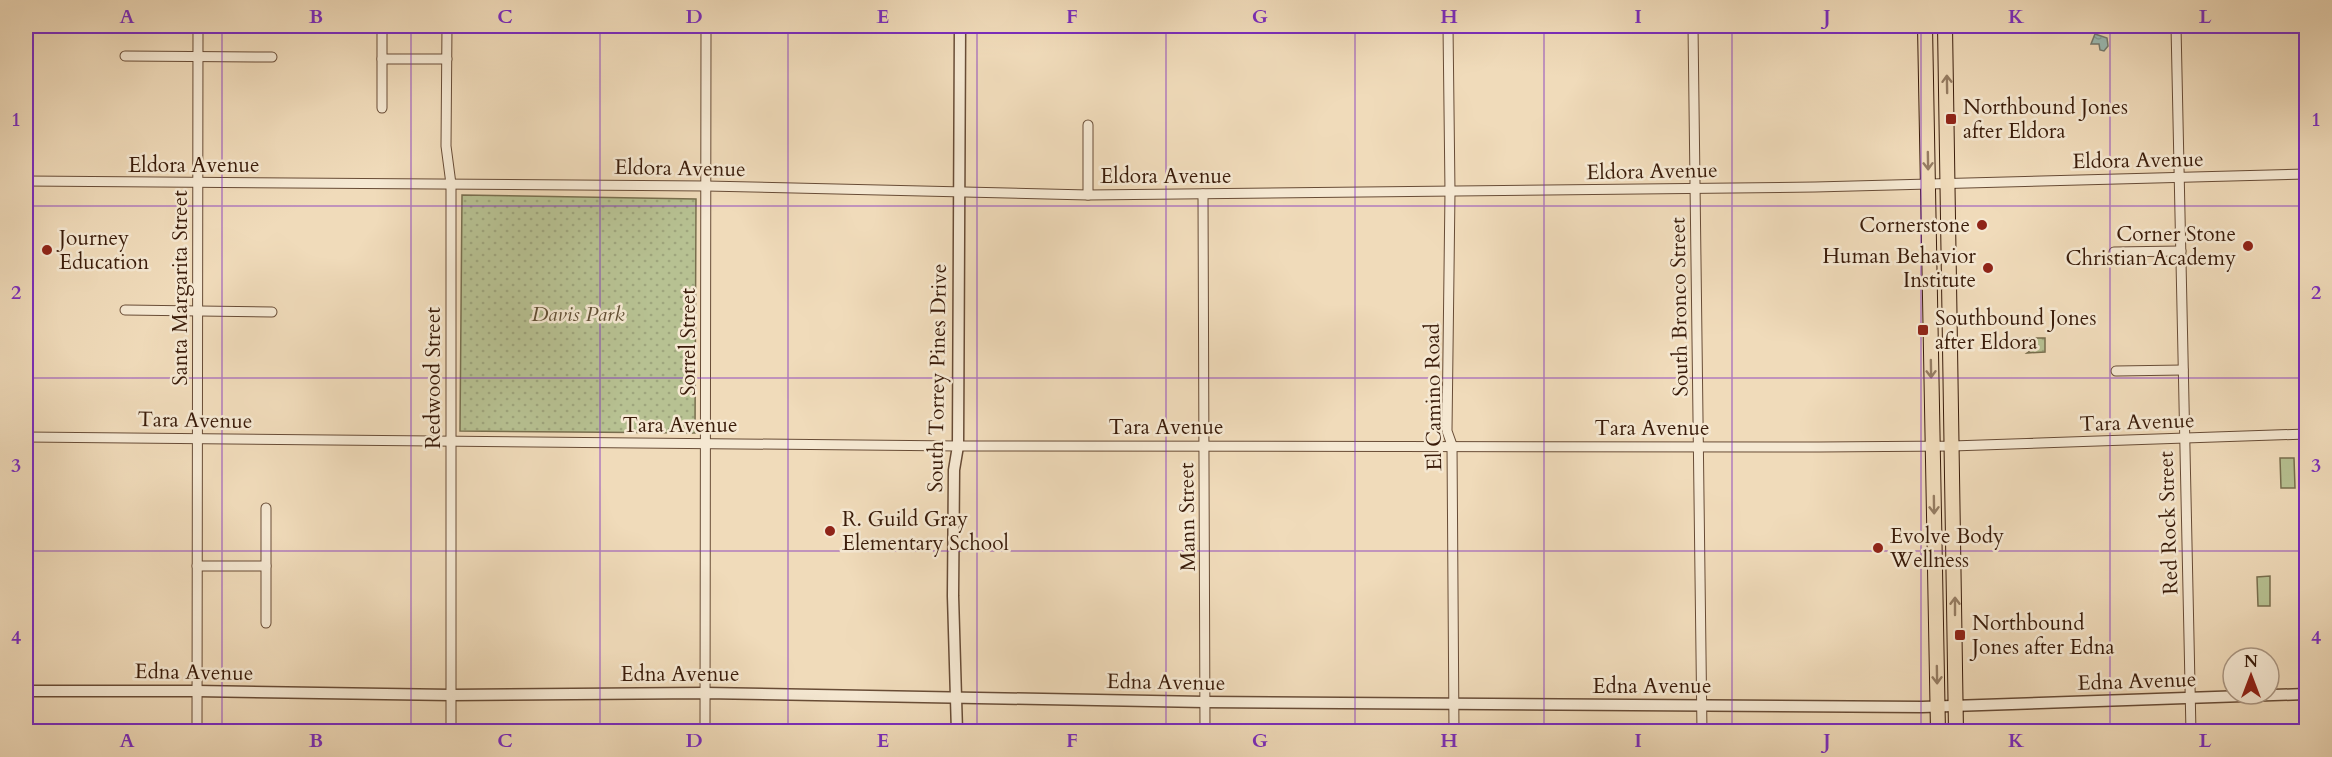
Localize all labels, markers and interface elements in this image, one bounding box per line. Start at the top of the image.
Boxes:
text: A [119,3,135,30]
text: B [309,3,323,30]
text: C [497,3,513,30]
text: D [685,3,703,30]
text: E [877,3,889,30]
text: F [1066,3,1078,30]
text: G [1252,3,1268,30]
text: H [1440,3,1458,30]
text: I [1634,3,1642,30]
text: J [1820,3,1831,30]
text: K [2008,3,2025,30]
text: L [2199,3,2212,30]
one-way arrow [1941,75,1952,95]
place label: Northbound Jones after Eldora [1963,93,2128,146]
text: 1 [11,106,21,133]
text: 1 [2311,106,2321,133]
marker: Northbound Jones after Eldora [1944,112,1958,126]
street label: Eldora Avenue [2072,145,2204,176]
one-way arrow [1922,150,1934,170]
street label: Eldora Avenue [128,151,260,180]
street label: Eldora Avenue [614,153,746,184]
street label: Eldora Avenue [1586,156,1718,187]
street label: Eldora Avenue [1100,162,1232,191]
street label: Santa Margarita Street [166,190,195,386]
place label: Cornerstone [1859,211,1970,240]
street label: South Bronco Street [1663,217,1696,397]
marker: Cornerstone [1975,218,1989,232]
place label: Corner Stone Christian Academy [2065,220,2236,273]
place label: Journey Education [56,224,149,277]
marker: Corner Stone Christian Academy [2241,239,2255,253]
place label: Human Behavior Institute [1823,242,1976,295]
marker: Journey Education [40,243,54,257]
marker: Human Behavior Institute [1981,261,1995,275]
street label: South Torrey Pines Drive [921,263,954,493]
text: 2 [11,279,21,306]
text: 2 [2311,279,2321,306]
street label: Sorrel Street [674,288,703,396]
park label: Davis Park [531,300,625,329]
place label: Southbound Jones after Eldora [1935,304,2096,357]
street label: Redwood Street [419,307,448,449]
street label: El Camino Road [1418,323,1449,471]
marker: Southbound Jones after Eldora [1916,323,1930,337]
one-way arrow [1926,359,1937,379]
street label: Tara Avenue [137,405,253,436]
street label: Tara Avenue [2079,406,2195,439]
street label: Tara Avenue [623,411,737,440]
street label: Tara Avenue [1109,413,1223,442]
street label: Tara Avenue [1595,414,1709,443]
street label: Red Rock Street [2151,450,2185,595]
text: 3 [11,452,21,479]
text: 3 [2311,452,2321,479]
street label: Mann Street [1172,462,1203,572]
one-way arrow [1929,494,1940,514]
place label: R. Guild Gray Elementary School [842,505,1009,558]
place label: Evolve Body Wellness [1889,522,2004,575]
marker: R. Guild Gray Elementary School [823,524,837,538]
marker: Evolve Body Wellness [1871,541,1885,555]
one-way arrow [1949,596,1961,616]
place label: Northbound Jones after Edna [1969,609,2115,662]
text: 4 [11,624,21,651]
text: 4 [2311,624,2321,651]
marker: Northbound Jones after Edna [1953,628,1967,642]
north arrow [2221,646,2281,706]
text: N [2244,651,2258,673]
street label: Edna Avenue [134,657,254,688]
street label: Edna Avenue [621,660,739,689]
one-way arrow [1931,665,1943,685]
street label: Edna Avenue [2077,665,2197,698]
street label: Edna Avenue [1106,667,1226,698]
street label: Edna Avenue [1593,672,1711,701]
text: A [119,727,135,754]
text: B [309,727,323,754]
text: C [497,727,513,754]
text: D [685,727,703,754]
text: E [877,727,889,754]
text: F [1066,727,1078,754]
text: G [1252,727,1268,754]
text: H [1440,727,1458,754]
text: I [1634,727,1642,754]
text: J [1820,727,1831,754]
text: K [2008,727,2025,754]
text: L [2199,727,2212,754]

